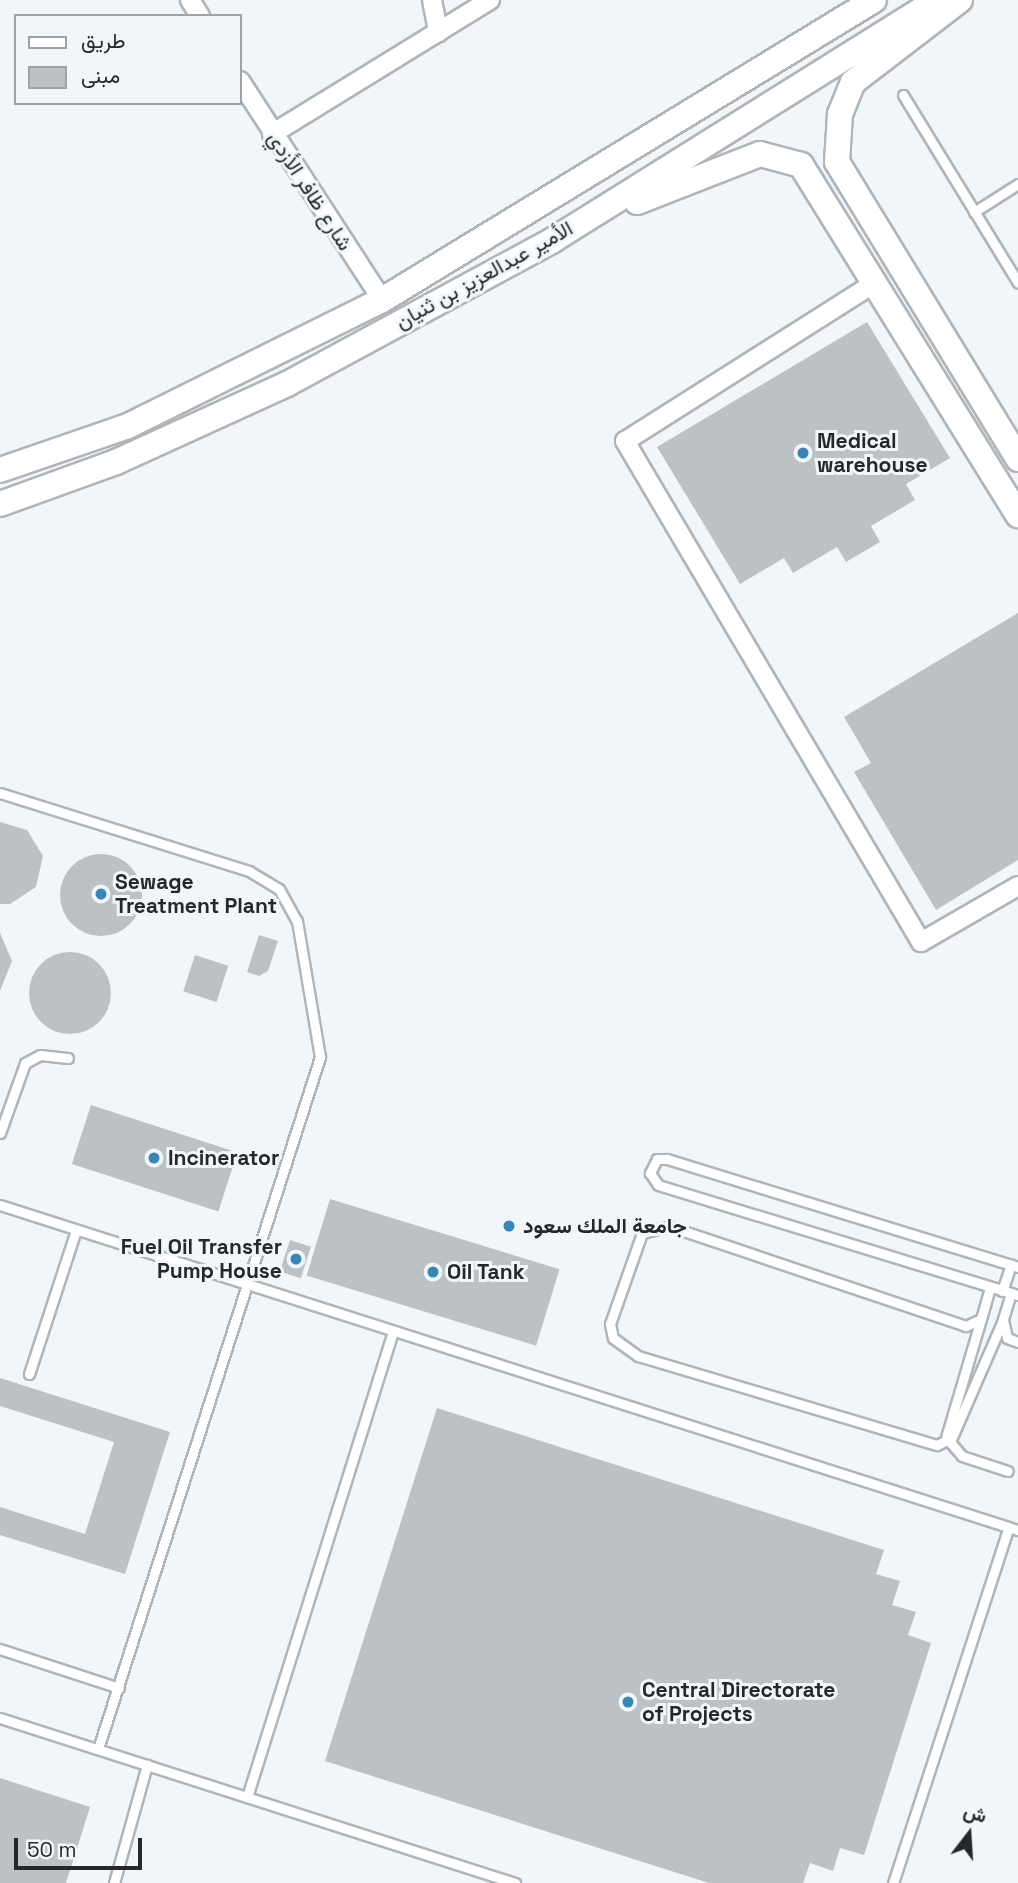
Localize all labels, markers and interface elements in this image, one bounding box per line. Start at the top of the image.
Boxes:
legend [14,14,242,105]
text: طريق [81,27,126,54]
text: مبنى [81,62,120,89]
street label: شارع ظافر الأزدي [262,127,358,255]
street label: الأمير عبدالعزيز بن ثنيان [391,216,577,334]
place label: Medical warehouse [817,428,928,478]
marker: Medical warehouse [795,445,811,461]
place label: Sewage Treatment Plant [115,869,277,919]
marker: Sewage Treatment Plant [93,886,109,902]
place label: Incinerator [168,1145,279,1171]
marker: Incinerator [146,1150,162,1166]
place label: جامعة الملك سعود [523,1213,687,1239]
marker: جامعة الملك سعود [501,1218,517,1234]
place label: Fuel Oil Transfer Pump House [120,1234,282,1284]
marker: Fuel Oil Transfer Pump House [288,1251,304,1267]
place label: Oil Tank [447,1259,525,1285]
marker: Oil Tank [425,1264,441,1280]
place label: Central Directorate of Projects [642,1677,835,1727]
marker: Central Directorate of Projects [620,1694,636,1710]
text: ش [961,1798,990,1829]
north arrow [934,1799,1004,1869]
scale bar [18,1824,145,1868]
text: 50 m [27,1836,77,1863]

